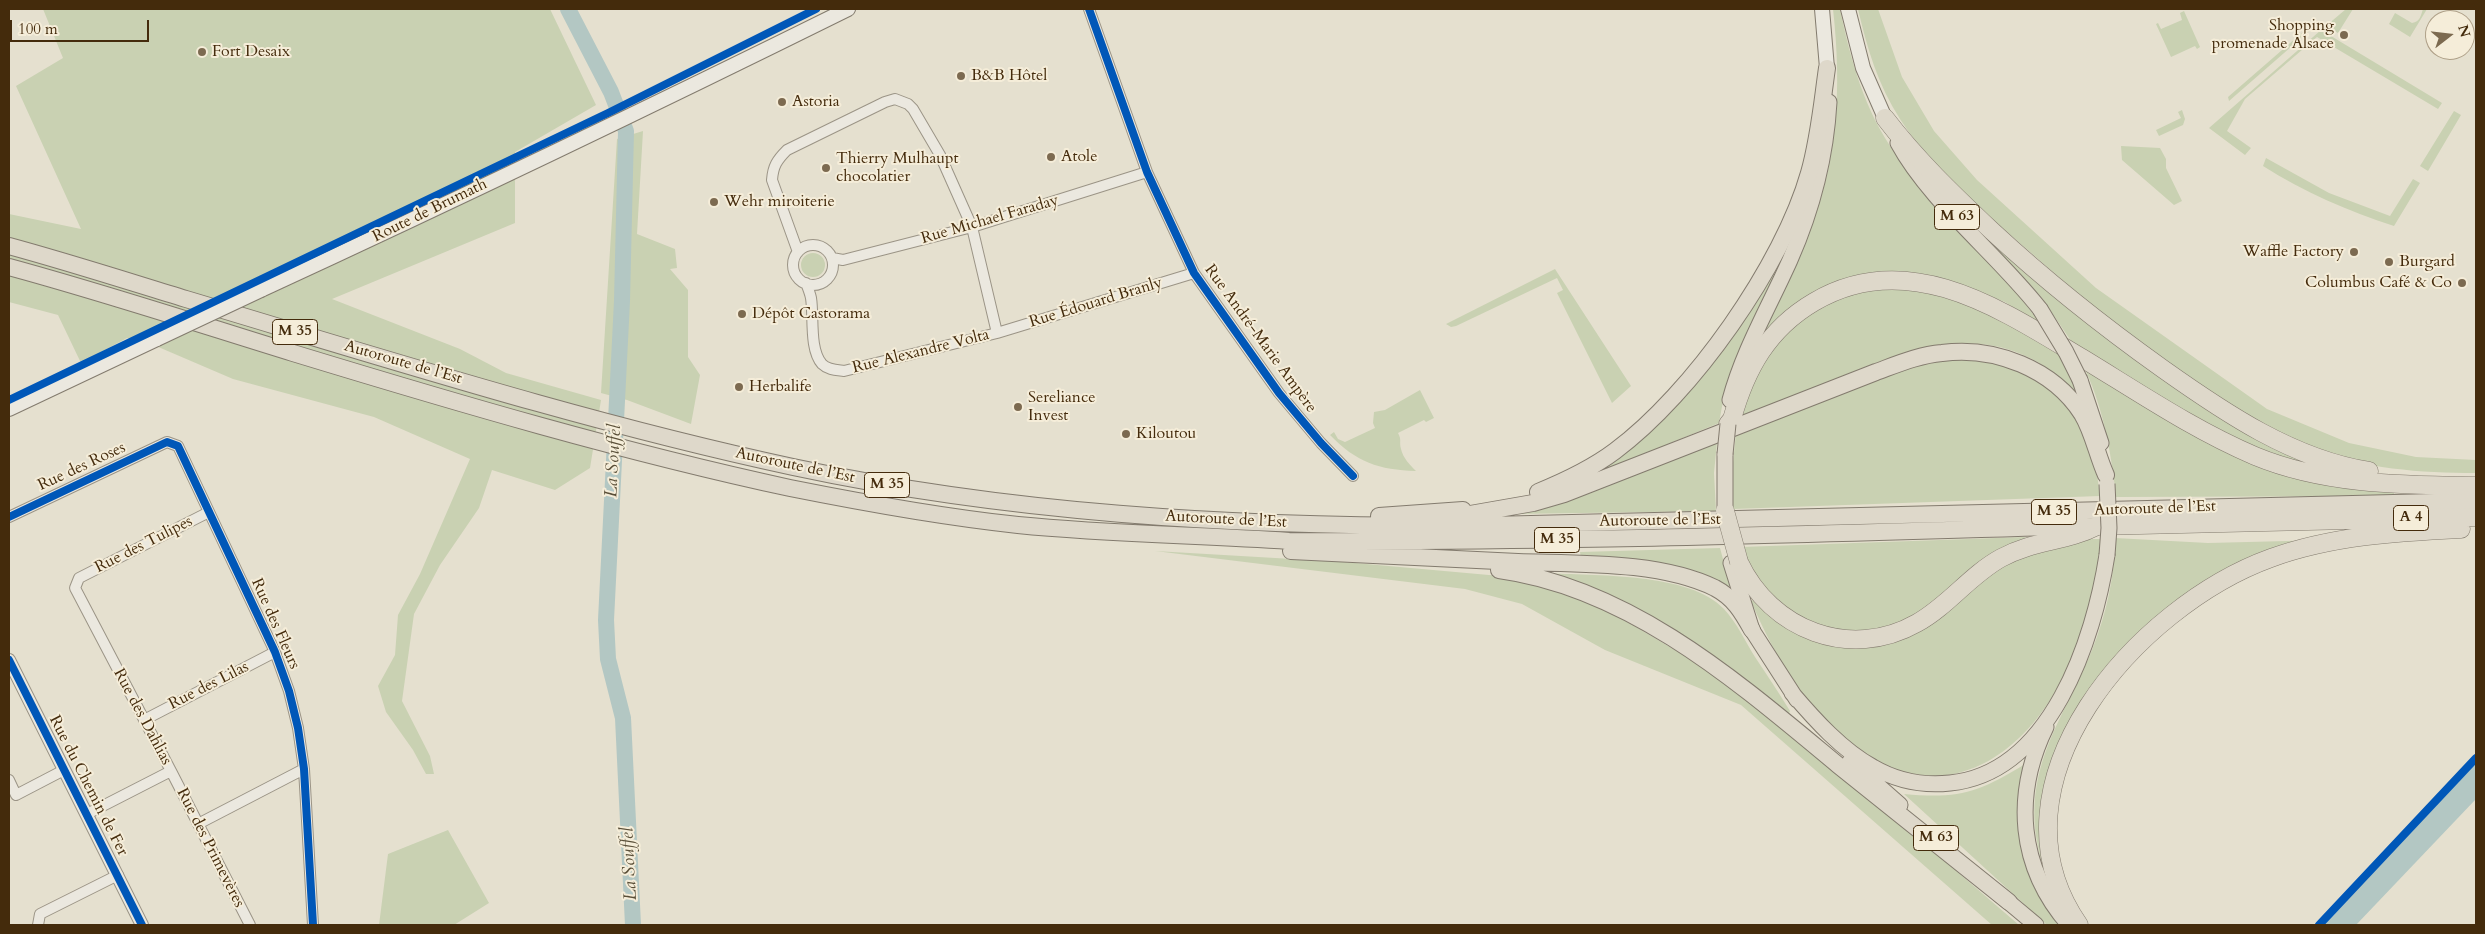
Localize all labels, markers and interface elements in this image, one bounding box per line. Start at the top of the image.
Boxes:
scale bar [12,10,151,42]
north arrow [2425,10,2475,60]
place label: Shopping promenade Alsace [2212,16,2334,54]
text: 100 m [18,19,58,39]
text: N [2453,23,2475,39]
marker: Shopping promenade Alsace [2338,29,2350,41]
place label: Fort Desaix [212,42,290,62]
marker: Fort Desaix [196,46,208,58]
place label: B&B Hôtel [971,66,1047,86]
marker: B&B Hôtel [955,70,967,82]
place label: Astoria [792,92,840,112]
marker: Astoria [776,96,788,108]
place label: Atole [1061,147,1097,167]
place label: Thierry Mulhaupt chocolatier [836,149,959,187]
marker: Atole [1045,151,1057,163]
marker: Thierry Mulhaupt chocolatier [820,162,832,174]
street label: Route de Brumath [370,175,490,247]
street label: Rue Michael Faraday [919,191,1061,249]
place label: Wehr miroiterie [724,192,835,212]
marker: Wehr miroiterie [708,196,720,208]
road number: M 63 [1934,204,1980,230]
place label: Waffle Factory [2243,242,2344,262]
marker: Waffle Factory [2348,246,2360,258]
place label: Burgard [2399,252,2455,272]
marker: Burgard [2383,256,2395,268]
street label: Rue André-Marie Ampère [1200,261,1320,417]
place label: Columbus Café & Co [2305,273,2452,293]
street label: Rue Édouard Branly [1027,274,1165,332]
marker: Columbus Café & Co [2456,277,2468,289]
place label: Dépôt Castorama [752,304,870,324]
marker: Dépôt Castorama [736,308,748,320]
road number: M 35 [272,320,318,344]
street label: Rue Alexandre Volta [851,326,991,378]
street label: Autoroute de l’Est [342,337,464,389]
place label: Herbalife [749,377,812,397]
marker: Herbalife [733,381,745,393]
place label: Sereliance Invest [1028,388,1096,426]
marker: Sereliance Invest [1012,401,1024,413]
water label: La Souffel [601,424,627,498]
place label: Kiloutou [1136,424,1196,444]
marker: Kiloutou [1120,428,1132,440]
street label: Rue des Roses [35,438,129,496]
street label: Autoroute de l’Est [733,444,857,488]
road number: M 35 [864,472,910,498]
street label: Autoroute de l’Est [2094,497,2216,521]
road number: M 35 [2032,500,2076,524]
road number: A 4 [2394,506,2428,530]
street label: Autoroute de l’Est [1165,507,1287,533]
street label: Autoroute de l’Est [1599,510,1721,532]
street label: Rue des Tulipes [92,512,196,578]
road number: M 35 [1534,528,1580,552]
street label: Rue des Fleurs [246,576,304,672]
street label: Rue des Lilas [166,658,252,714]
street label: Rue des Dahlias [109,666,175,768]
street label: Rue du Chemin de Fer [44,713,132,859]
street label: Rue des Primevères [172,785,248,911]
road number: M 63 [1914,826,1958,850]
water label: La Souffel [617,827,643,901]

